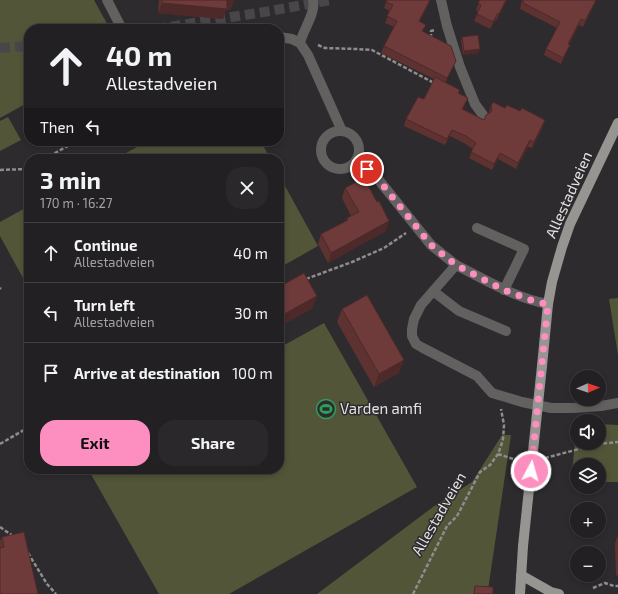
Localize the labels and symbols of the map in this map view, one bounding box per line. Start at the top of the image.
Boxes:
street label: Allestadveien [541,149,595,241]
pin [350,152,384,186]
north arrow [570,370,606,406]
sports icon: Varden amfi [315,398,337,420]
place label: Varden amfi [340,399,422,417]
position arrow [510,450,552,492]
street label: Allestadveien [407,469,469,558]

